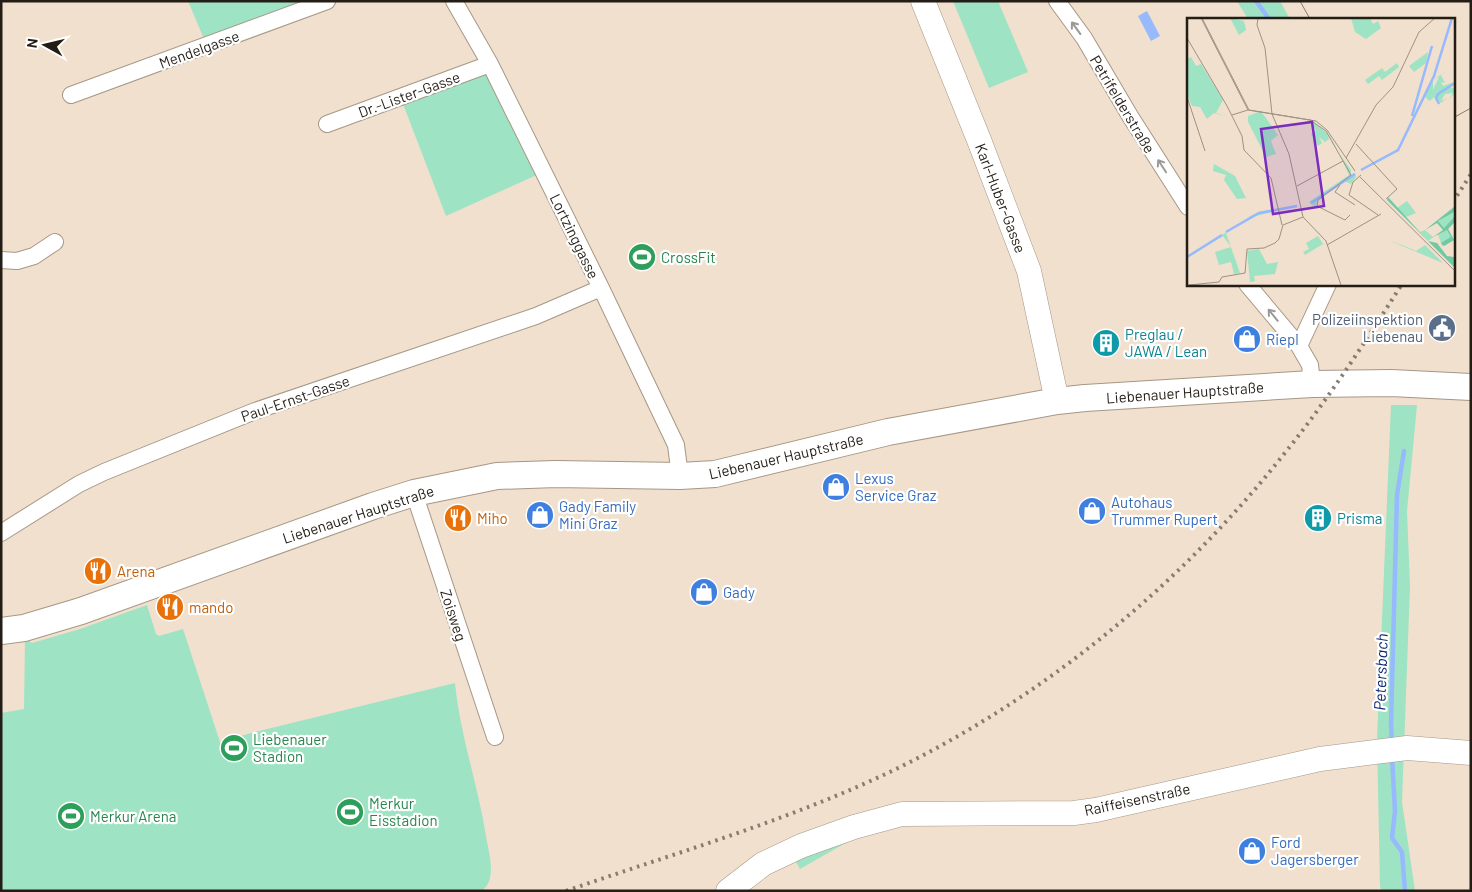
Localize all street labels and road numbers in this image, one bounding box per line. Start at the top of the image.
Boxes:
street label: Mendelgasse [156,26,242,72]
street label: Petrifelderstraße [1087,52,1159,156]
street label: Dr.-Lister-Gasse [356,67,462,121]
street label: Karl-Huber-Gasse [972,141,1030,255]
street label: Lortzinggasse [547,191,603,281]
street label: Paul-Ernst-Gasse [238,371,352,425]
street label: Liebenauer Hauptstraße [1106,378,1264,406]
street label: Liebenauer Hauptstraße [707,429,865,483]
street label: Liebenauer Hauptstraße [280,481,436,547]
street label: Zoisweg [437,587,471,643]
street label: Raiffeisenstraße [1082,779,1192,819]

